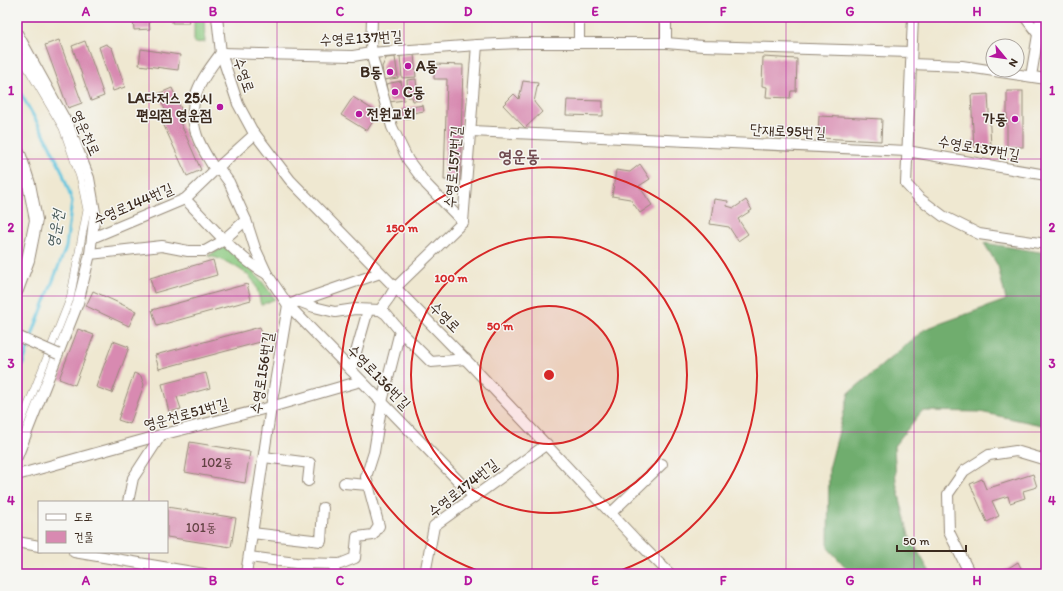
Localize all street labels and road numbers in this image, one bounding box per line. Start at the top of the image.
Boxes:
street label: 수영로137번길 [319,27,403,49]
street label: 수영로 [230,55,258,95]
street label: 영운천로 [68,107,104,159]
street label: 단재로95번길 [750,120,826,142]
street label: 수영로157번길 [440,125,466,209]
street label: 수영로137번길 [937,132,1021,164]
street label: 수영로144번길 [90,179,176,229]
street label: 수영로 [426,298,464,336]
street label: 수영로156번길 [247,331,277,415]
street label: 수영로136번길 [344,341,414,413]
street label: 영운천로51번길 [142,394,230,434]
street label: 수영로174번길 [424,455,502,521]

